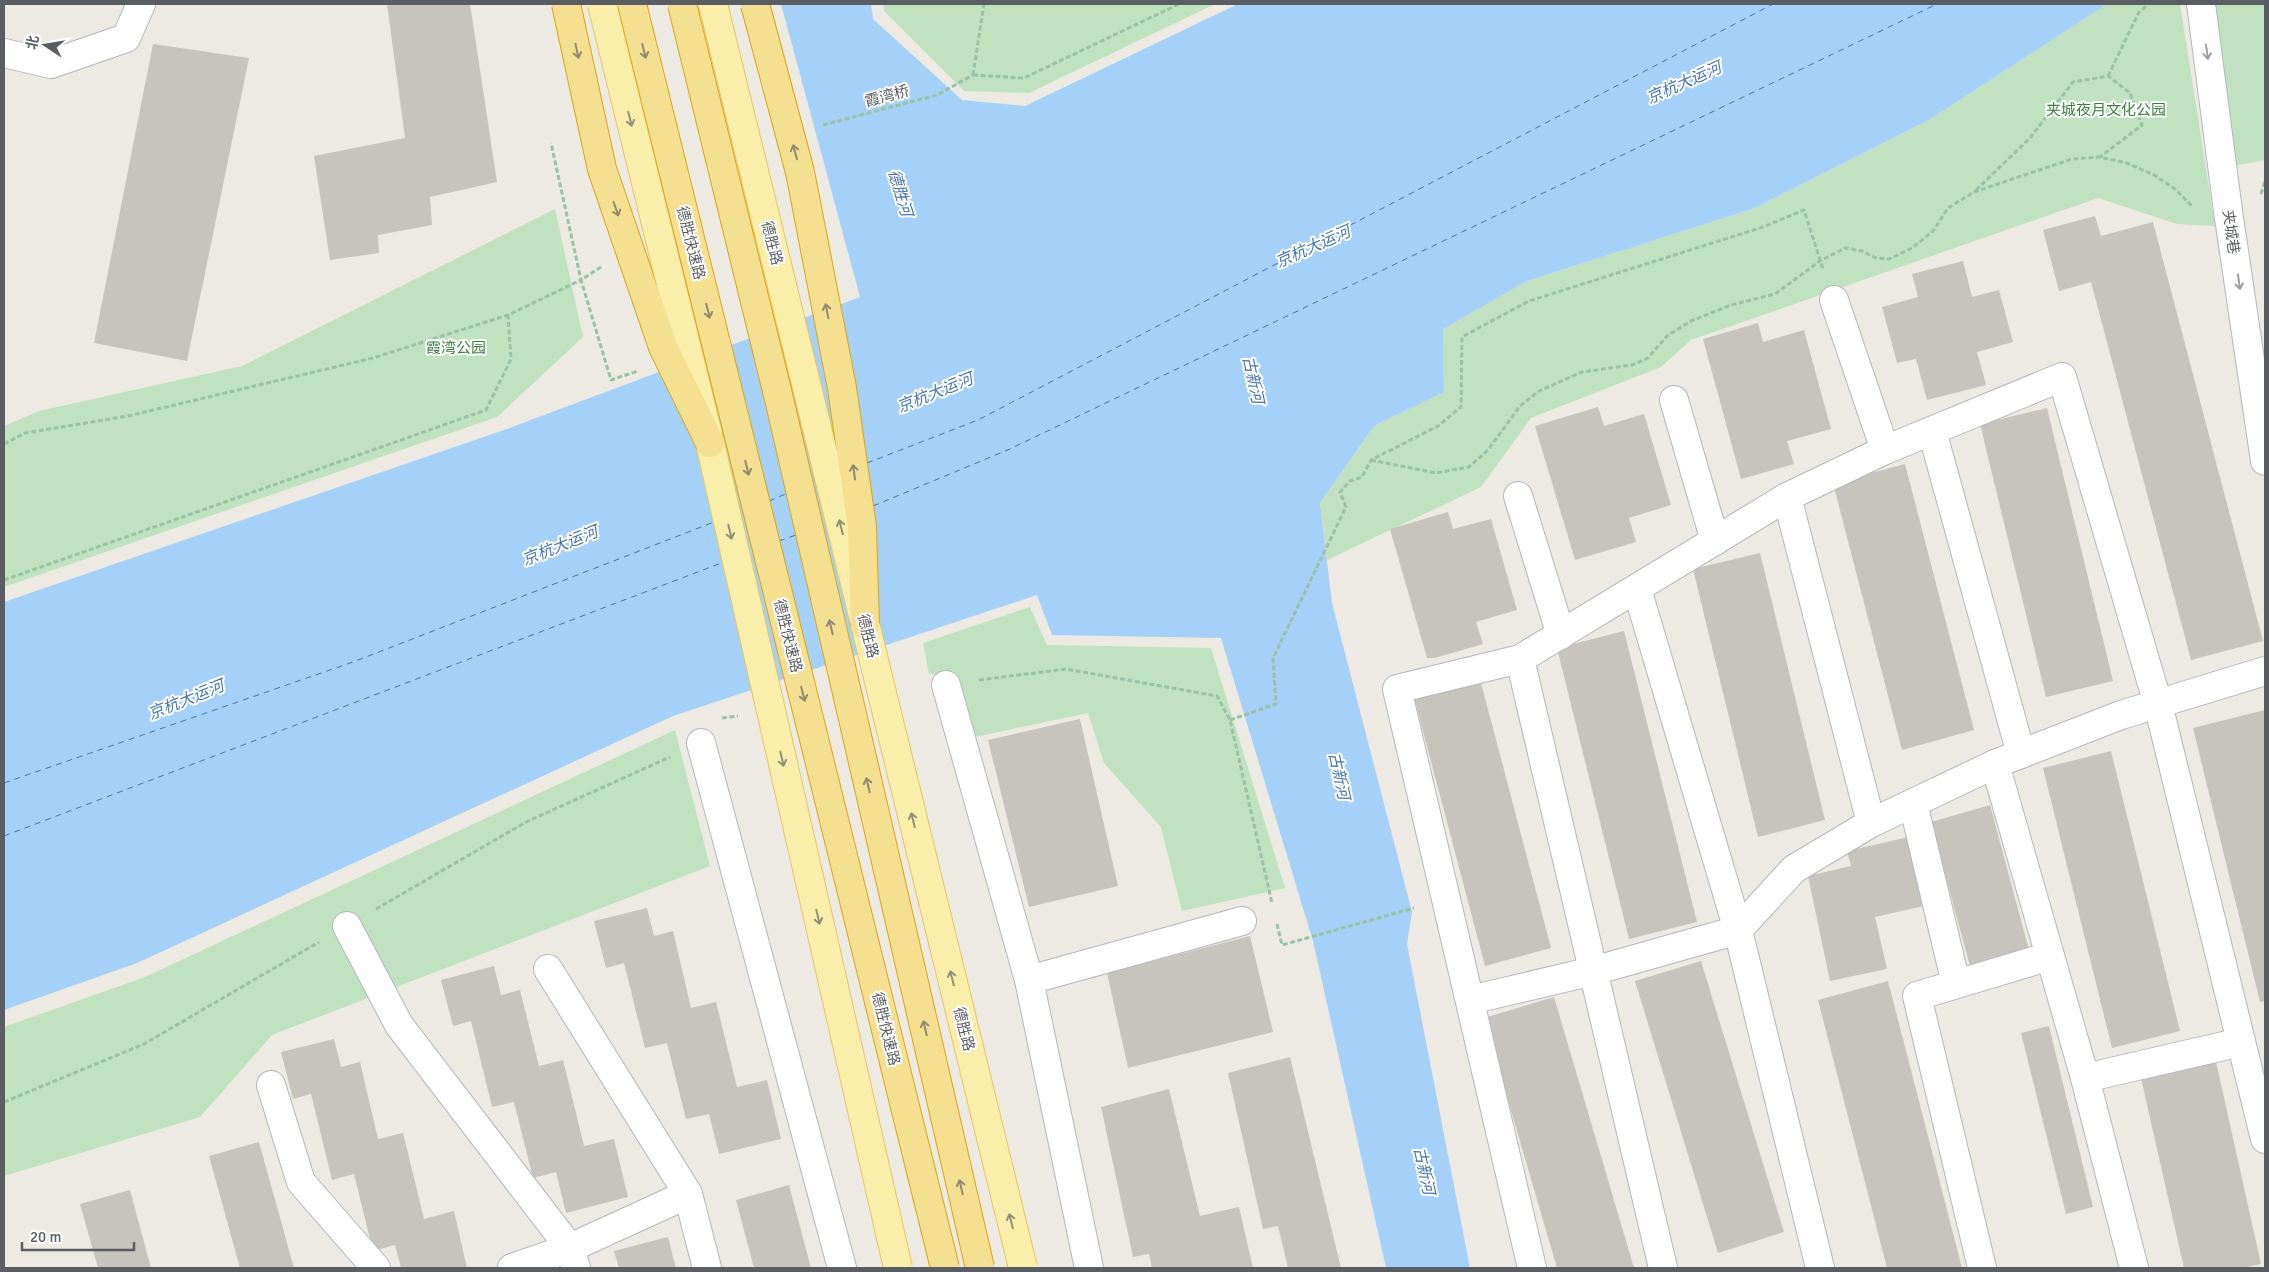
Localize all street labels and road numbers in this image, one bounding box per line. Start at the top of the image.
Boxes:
street label: 霞湾桥 [863,81,911,111]
street label: 德胜快速路 [673,204,709,282]
street label: 夹城巷 [2219,208,2243,256]
street label: 德胜路 [758,219,786,267]
street label: 德胜快速路 [770,597,806,675]
street label: 德胜路 [854,612,882,660]
street label: 德胜快速路 [868,990,904,1068]
street label: 德胜路 [950,1005,978,1053]

